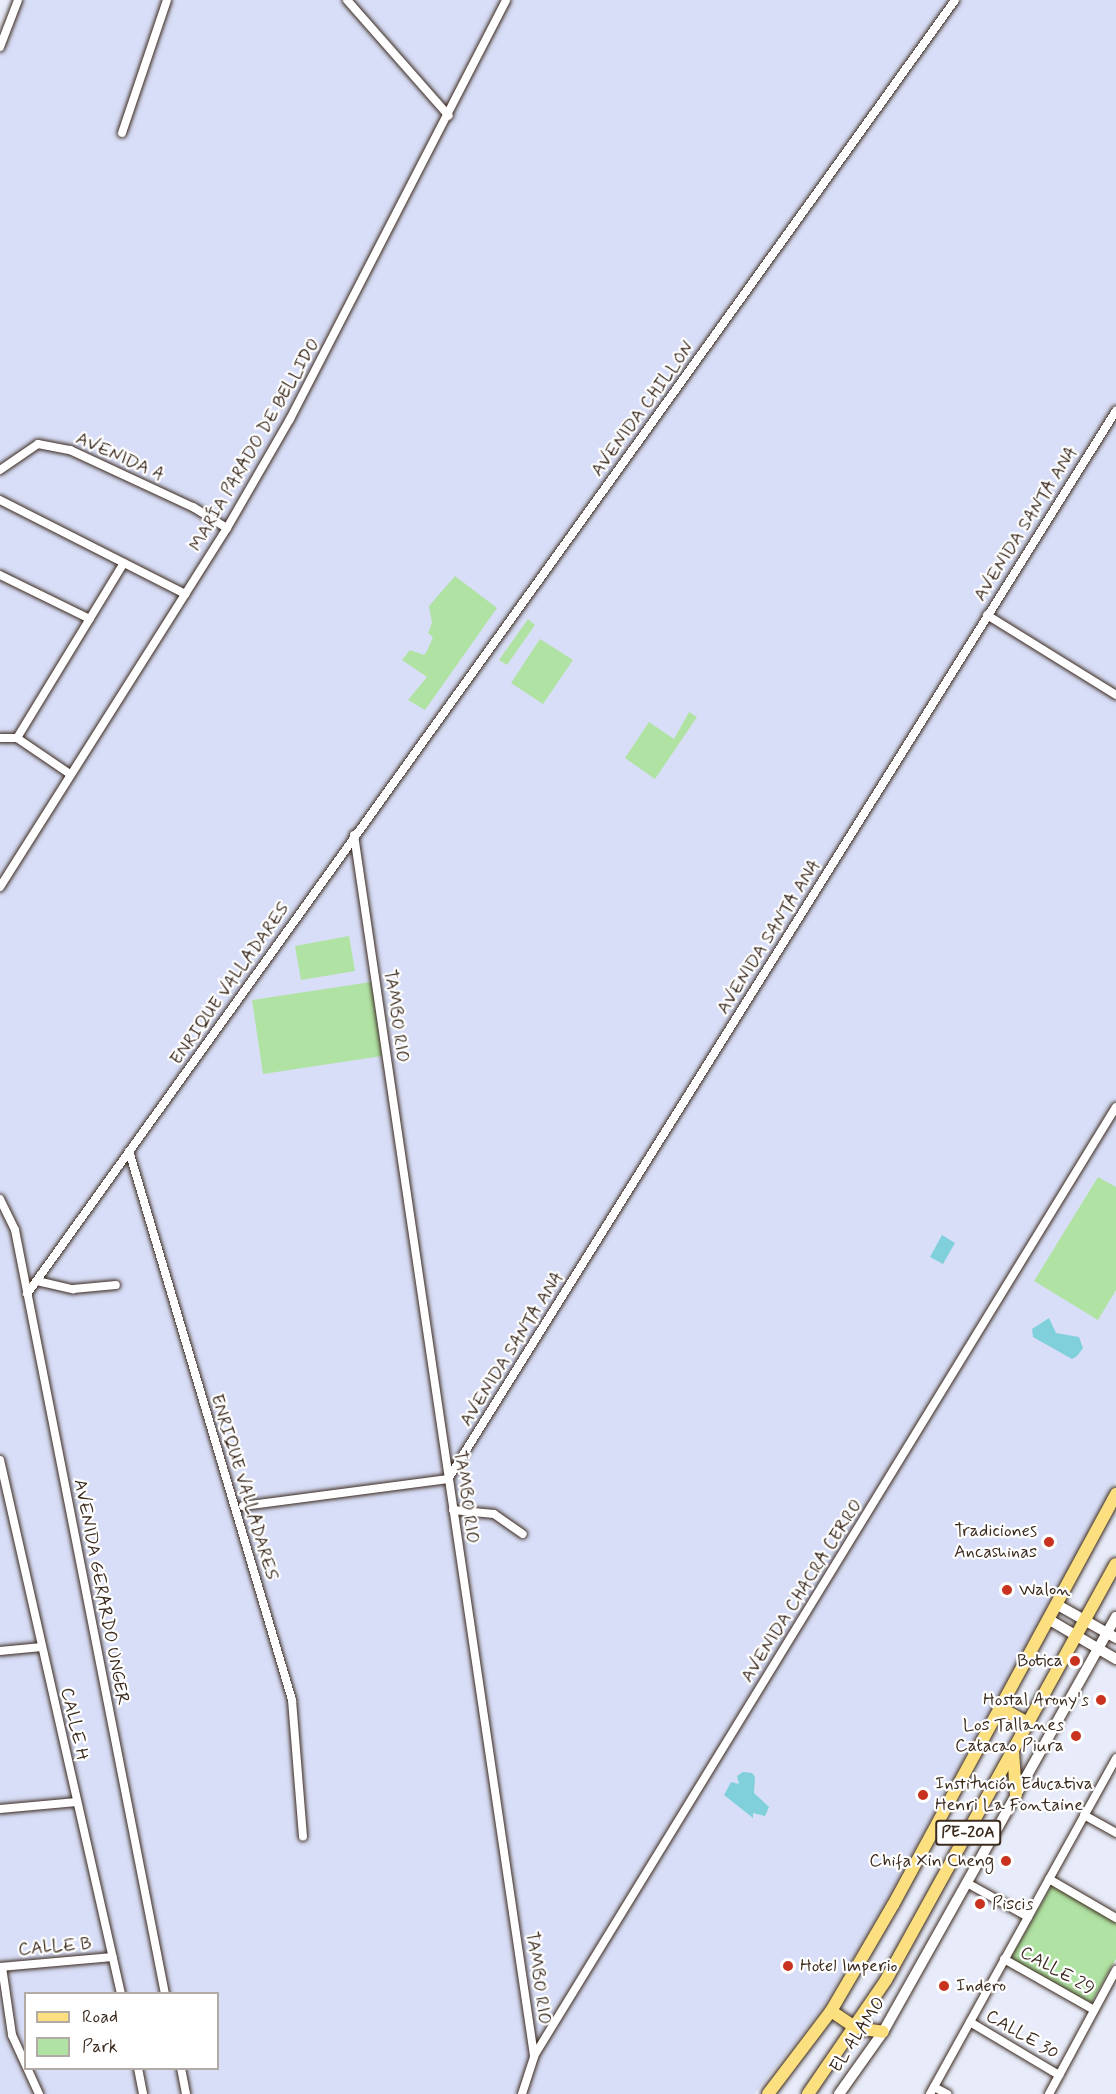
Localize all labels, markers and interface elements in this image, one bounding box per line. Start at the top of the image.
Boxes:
street label: MARÍA PARADO DE BELLIDO [186,336,324,554]
street label: AVENIDA CHILLON [587,337,699,481]
street label: AVENIDA A [72,428,168,486]
street label: AVENIDA SANTA ANA [970,443,1082,605]
street label: AVENIDA SANTA ANA [713,856,825,1018]
street label: ENRIQUE VALLADARES [166,900,294,1068]
street label: TAMBO RIO [379,966,413,1066]
street label: AVENIDA SANTA ANA [456,1268,568,1430]
street label: ENRIQUE VALLADARES [206,1393,282,1581]
street label: TAMBO RIO [449,1447,483,1547]
street label: AVENIDA GERARDO UNGER [69,1478,133,1706]
street label: AVENIDA CHACRA CERRO [736,1495,868,1687]
place label: Tradiciones Ancashinas [954,1521,1037,1564]
marker: Tradiciones Ancashinas [1042,1535,1056,1549]
place label: Walon [1019,1579,1070,1601]
marker: Walon [1000,1583,1014,1597]
place label: Botica [1017,1650,1063,1672]
marker: Botica [1068,1654,1082,1668]
street label: CALLE H [55,1685,93,1763]
place label: Hostal Arony's [983,1689,1089,1711]
marker: Hostal Arony's [1094,1693,1108,1707]
place label: Los Tallanes Catacao Piura [958,1715,1064,1758]
marker: Los Tallanes Catacao Piura [1069,1729,1083,1743]
place label: Institución Educativa Henri La Fontaine [935,1774,1093,1816]
marker: Institución Educativa Henri La Fontaine [916,1788,930,1802]
road number: PE-20A [935,1820,1001,1846]
place label: Chifa Xin Cheng [864,1850,994,1872]
marker: Chifa Xin Cheng [999,1854,1013,1868]
place label: Piscis [992,1893,1033,1915]
marker: Piscis [973,1897,987,1911]
street label: TAMBO RIO [521,1928,555,2028]
street label: CALLE B [17,1933,93,1961]
street label: CALLE 29 [1016,1942,1098,2000]
place label: Hotel Imperio [800,1955,902,1977]
marker: Hotel Imperio [781,1959,795,1973]
place label: Indero [956,1975,1006,1997]
marker: Indero [937,1979,951,1993]
legend [24,1992,219,2070]
street label: EL ALAMO [825,1992,891,2078]
text: Road [82,2005,118,2029]
street label: CALLE 30 [982,2005,1062,2065]
text: Park [82,2035,118,2059]

